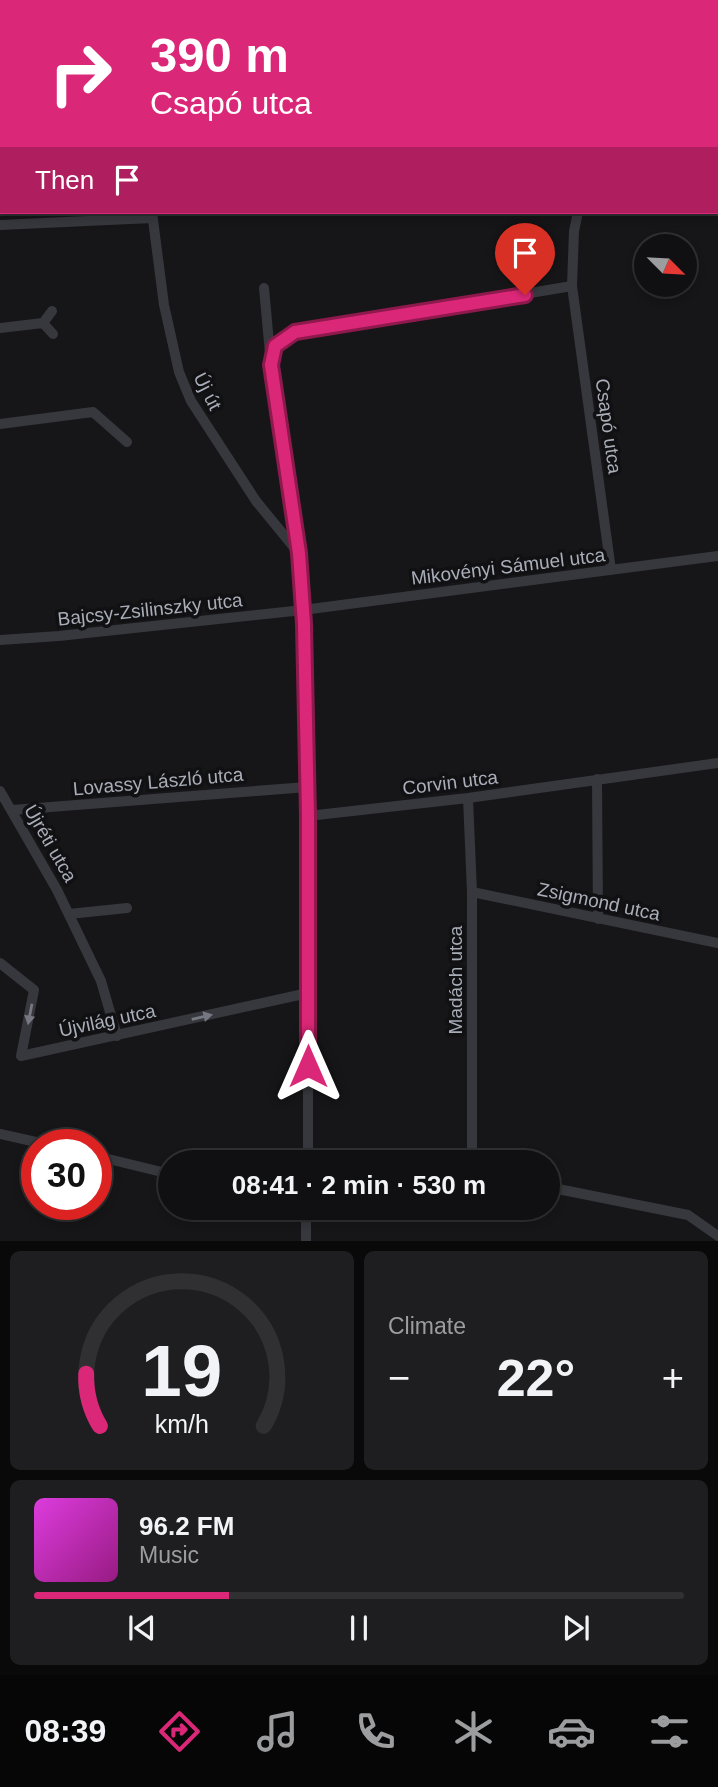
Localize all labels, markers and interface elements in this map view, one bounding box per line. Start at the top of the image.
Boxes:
icon: right [35,28,126,119]
text: 390 m [150,28,289,82]
text: Csapó utca [150,85,312,121]
icon: arrive [108,161,146,199]
text: Then [35,165,94,195]
pin [495,223,555,295]
icon: arrive [506,234,544,272]
north arrow [634,234,696,298]
map controls [634,234,697,297]
street label: Új út [189,369,226,414]
street label: Csapó utca [591,377,626,476]
street label: Mikovényi Sámuel utca [410,544,607,589]
street label: Bajcsy-Zsilinszky utca [57,589,244,630]
street label: Lovassy László utca [72,764,245,799]
street label: Corvin utca [401,766,499,799]
street label: Újréti utca [20,801,81,886]
street label: Zsigmond utca [536,878,662,925]
street label: Madách utca [445,925,466,1034]
street label: Újvilág utca [57,1000,158,1041]
one-way arrow [24,1003,35,1025]
one-way arrow [191,1011,213,1022]
position arrow [271,1029,345,1103]
speed limit sign: 30 [21,1129,112,1220]
text: 08:41 · 2 min · 530 m [232,1170,486,1200]
text: Climate [388,1313,466,1339]
text: 19 [142,1331,222,1412]
text: 22° [497,1349,575,1407]
text: − [388,1357,410,1399]
text: + [662,1357,684,1399]
text: km/h [155,1410,209,1438]
text: 96.2 FM [139,1511,234,1541]
text: Music [139,1542,199,1568]
icon: previous [123,1609,161,1647]
icon: pause [340,1609,378,1647]
icon: next [557,1609,595,1647]
icon: directions [155,1707,204,1756]
icon: music [253,1707,302,1756]
icon: phone [351,1707,400,1756]
icon: climate [449,1707,498,1756]
icon: car [547,1707,596,1756]
icon: filters [645,1707,694,1756]
text: 08:39 [24,1713,106,1749]

